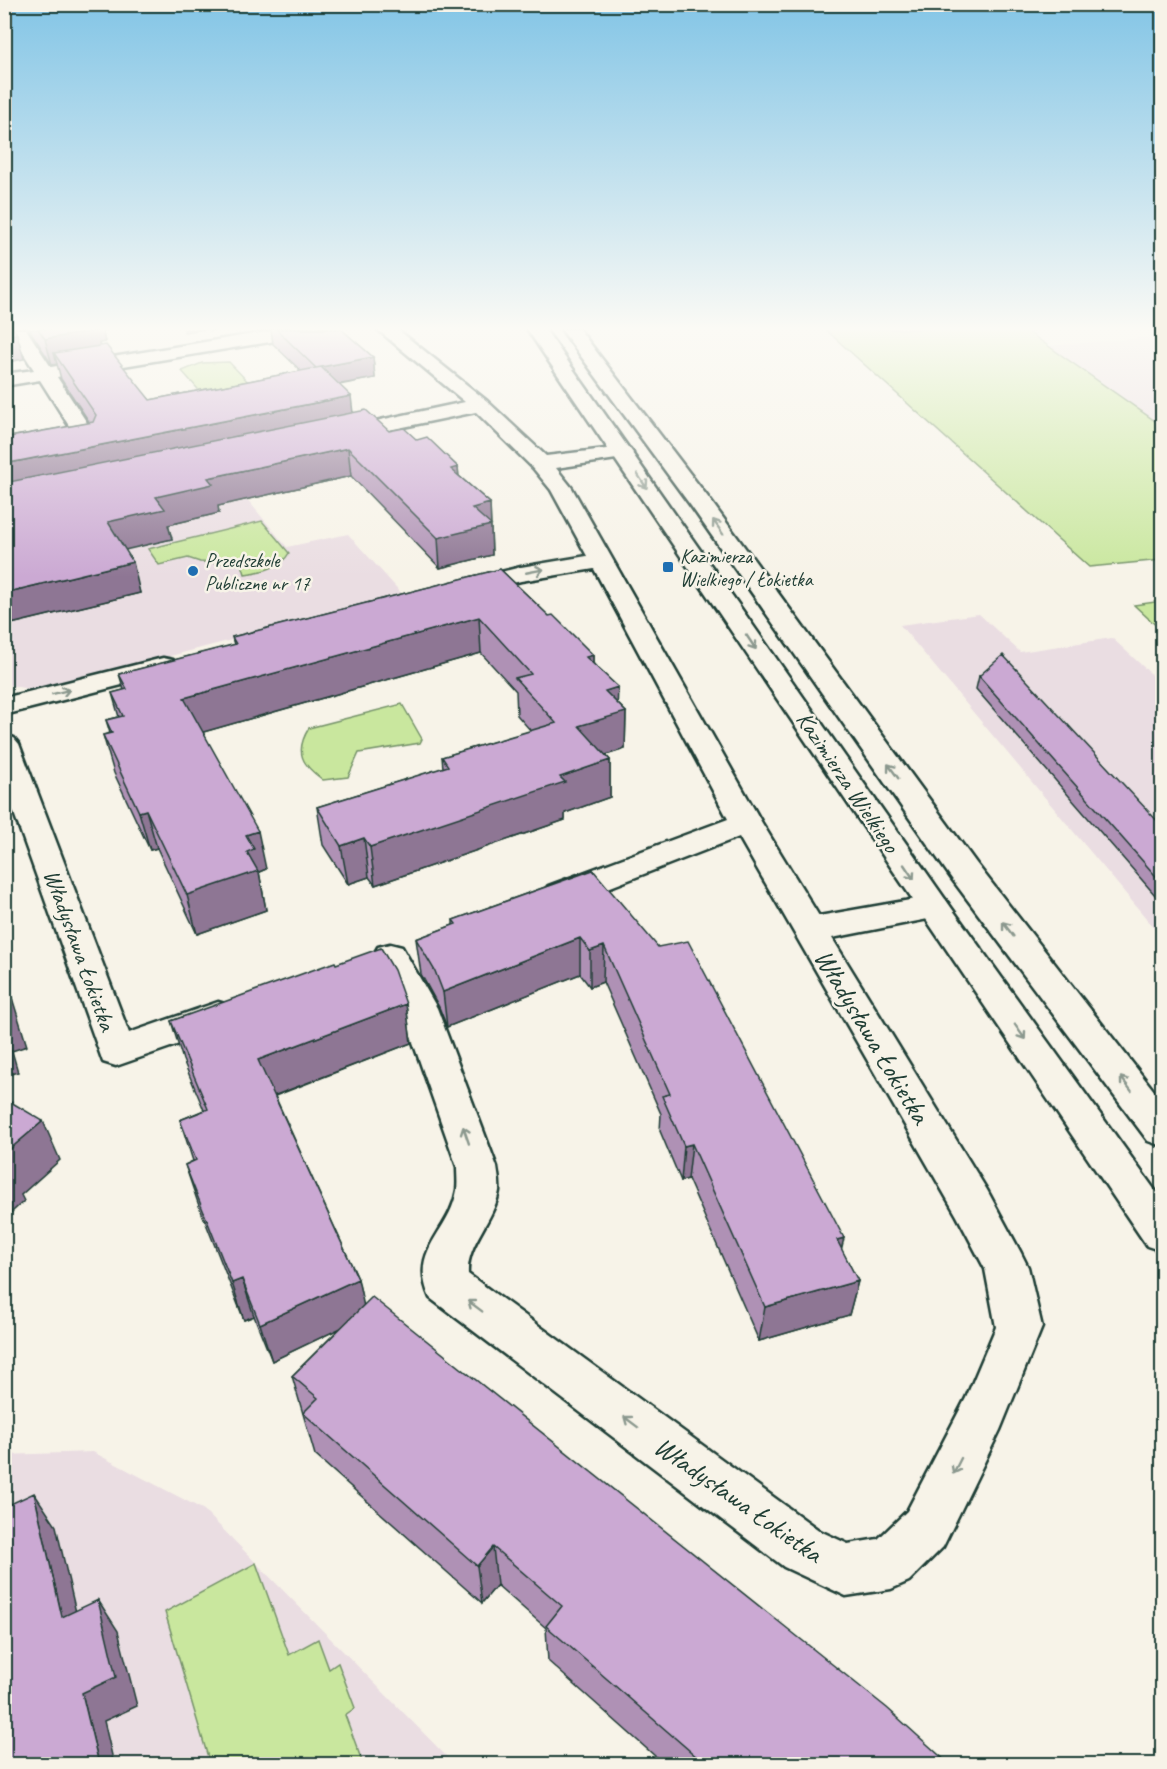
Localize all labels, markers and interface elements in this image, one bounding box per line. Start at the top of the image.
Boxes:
one-way arrow [635,472,648,489]
one-way arrow [712,520,724,536]
place label: Kazimierza Wielkiego / Łokietka [680,544,814,592]
place label: Przedszkole Publiczne nr 17 [205,548,311,596]
marker: Kazimierza Wielkiego / Łokietka [661,560,675,574]
marker: Przedszkole Publiczne nr 17 [186,564,200,578]
one-way arrow [525,565,544,577]
one-way arrow [745,633,758,650]
one-way arrow [51,686,70,698]
street label: Kazimierza Wielkiego [790,706,907,860]
one-way arrow [887,764,899,780]
one-way arrow [903,863,915,880]
street label: Władysława Łokietka [37,865,124,1036]
one-way arrow [1002,921,1014,937]
street label: Władysława Łokietka [807,943,939,1131]
one-way arrow [1014,1024,1026,1040]
one-way arrow [1120,1076,1133,1092]
one-way arrow [459,1126,470,1145]
one-way arrow [467,1299,483,1312]
one-way arrow [623,1416,639,1429]
street label: Władysława Łokietka [648,1428,831,1571]
one-way arrow [950,1457,962,1475]

